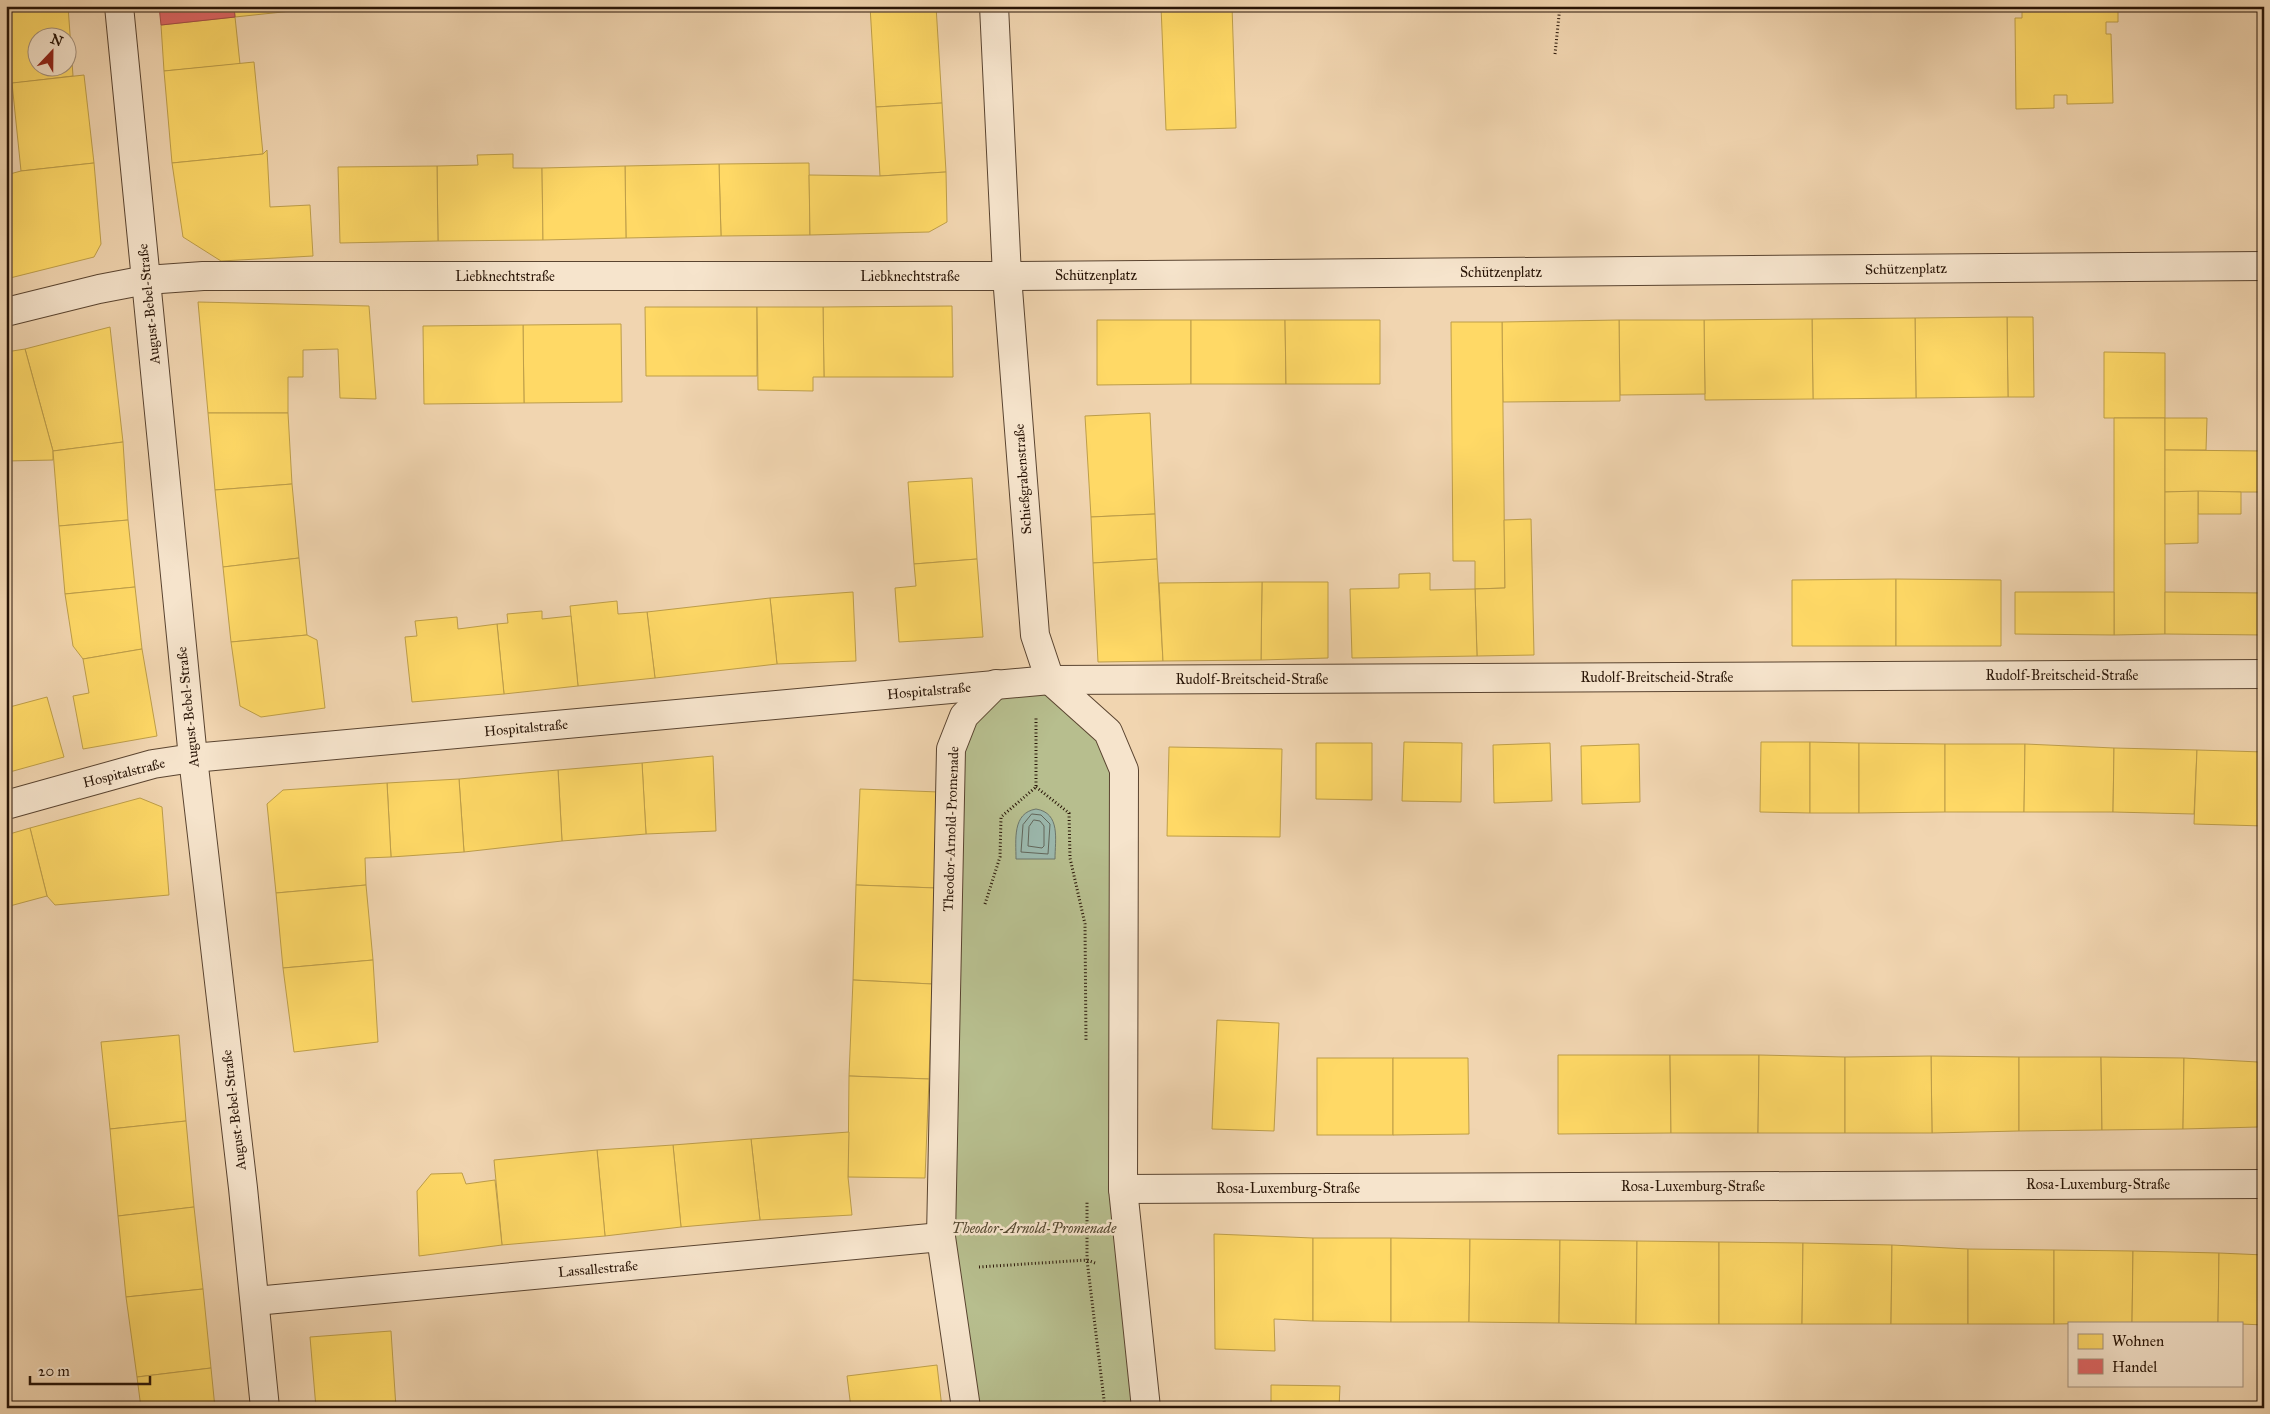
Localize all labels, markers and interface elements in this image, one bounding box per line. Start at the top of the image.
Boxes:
north arrow [28,28,78,78]
text: N [48,30,65,51]
street label: August-Bebel-Straße [134,243,164,366]
street label: Schützenplatz [1865,260,1948,278]
street label: Schützenplatz [1460,264,1543,281]
street label: Schützenplatz [1055,267,1138,284]
street label: Liebknechtstraße [455,268,555,285]
street label: Liebknechtstraße [860,268,960,285]
street label: Schießgrabenstraße [1011,423,1035,535]
street label: August-Bebel-Straße [173,646,203,769]
street label: Rudolf-Breitscheid-Straße [1986,667,2139,684]
street label: Rudolf-Breitscheid-Straße [1581,669,1734,686]
street label: Rudolf-Breitscheid-Straße [1176,671,1329,688]
street label: Hospitalstraße [886,679,972,703]
street label: Hospitalstraße [483,716,569,740]
street label: Theodor-Arnold-Promenade [940,746,962,912]
street label: Hospitalstraße [81,755,167,791]
street label: August-Bebel-Straße [218,1049,250,1172]
street label: Rosa-Luxemburg-Straße [2026,1176,2170,1193]
street label: Rosa-Luxemburg-Straße [1621,1178,1765,1195]
street label: Rosa-Luxemburg-Straße [1216,1180,1360,1197]
park label: Theodor-Arnold-Promenade [952,1220,1117,1237]
street label: Lassallestraße [557,1257,639,1281]
legend [2068,1322,2242,1386]
text: Wohnen [2112,1332,2164,1350]
scale bar [30,1354,150,1386]
text: Handel [2112,1358,2158,1376]
text: 20 m [38,1362,70,1380]

